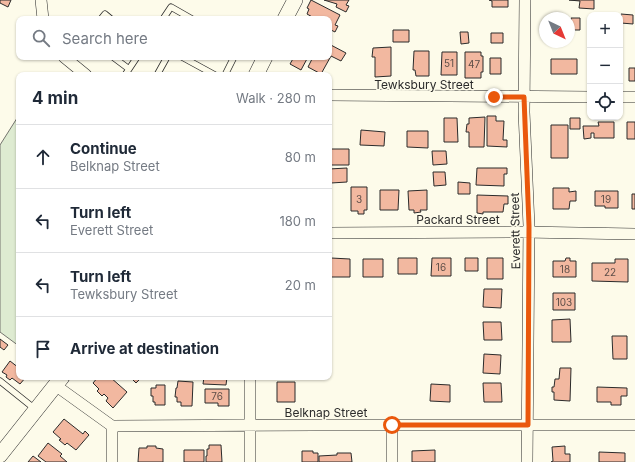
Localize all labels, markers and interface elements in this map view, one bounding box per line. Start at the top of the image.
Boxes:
north arrow [539,12,575,48]
map controls [587,12,623,120]
button: + [587,12,623,48]
search box [16,16,332,60]
icon: search [30,27,52,49]
text: Search here [62,29,148,48]
button: − [587,48,623,84]
house number: 51 [444,57,454,69]
house number: 47 [468,58,480,70]
street label: Tewksbury Street [374,77,474,92]
button: locate [587,84,623,120]
text: 4 min [32,88,78,108]
route end [485,88,503,106]
text: Walk · 280 m [236,90,316,106]
text: Continue [70,139,137,158]
icon: ahead [32,146,54,168]
text: 80 m [285,149,316,165]
text: Belknap Street [70,158,160,174]
street label: Everett Street [507,192,523,270]
house number: 3 [356,193,362,205]
house number: 19 [601,193,611,205]
text: Turn left [70,203,131,222]
icon: left [32,210,54,232]
street label: Packard Street [416,212,500,227]
text: 180 m [279,213,316,229]
text: Everett Street [70,222,153,238]
house number: 16 [436,261,446,273]
house number: 18 [560,263,570,275]
house number: 22 [604,266,616,278]
text: Turn left [70,267,131,286]
icon: left [32,274,54,296]
text: 20 m [285,277,316,293]
text: Tewksbury Street [70,286,178,302]
house number: 103 [556,296,572,308]
icon: arrive [32,338,54,360]
text: Arrive at destination [70,339,219,358]
house number: 76 [211,390,223,402]
street label: Belknap Street [285,405,367,420]
route start [383,416,401,434]

